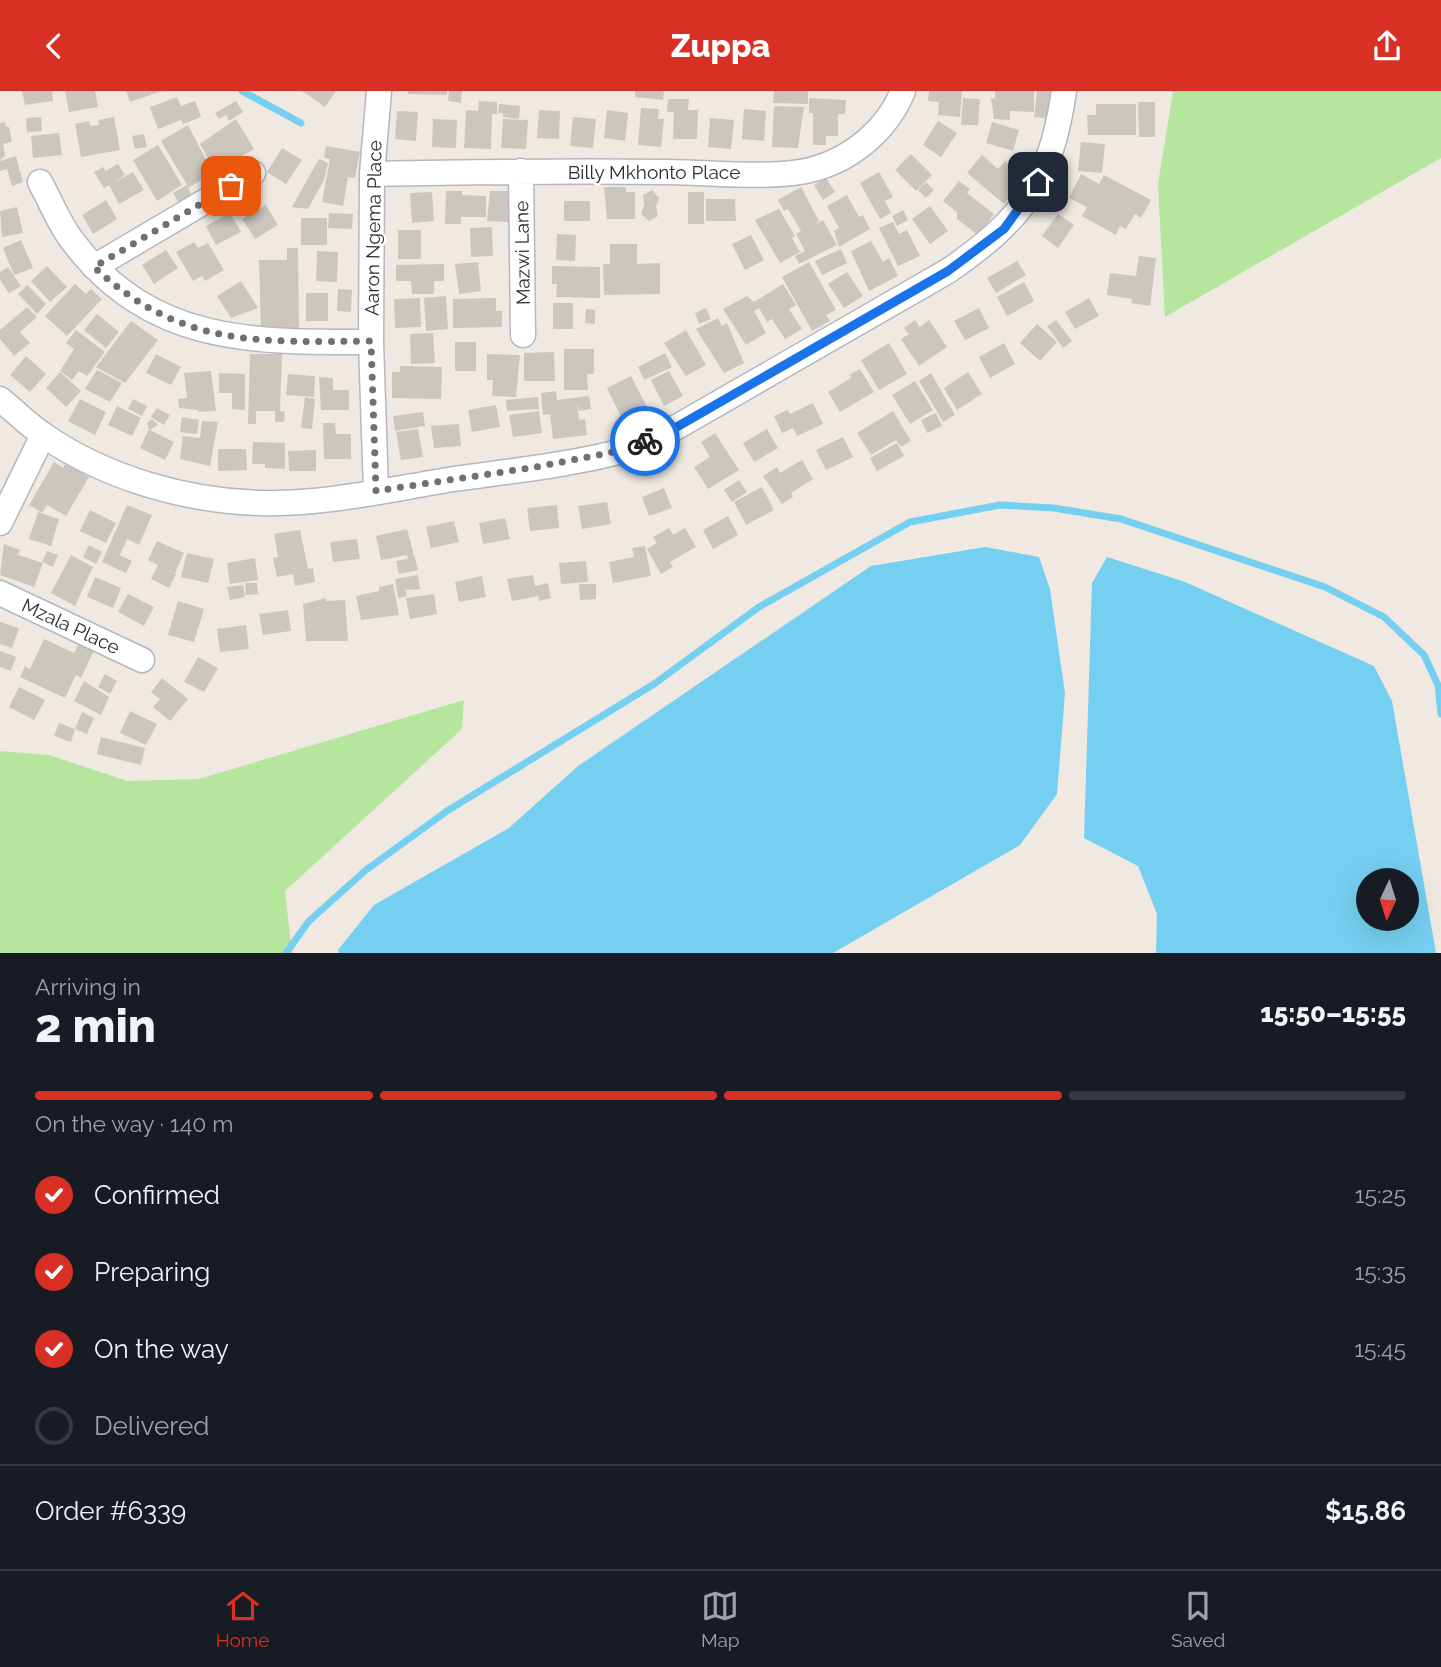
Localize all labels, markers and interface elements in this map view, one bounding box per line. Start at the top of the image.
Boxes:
icon: back [35,27,73,65]
text: Zuppa [671,27,770,64]
icon: share [1368,27,1406,65]
street label: Aaron Ngema Place [360,140,386,316]
pin [1008,152,1068,212]
pin [201,156,261,216]
street label: Billy Mkhonto Place [568,161,740,183]
icon: home [1019,163,1057,201]
icon: bag [212,167,250,205]
street label: Mazwi Lane [510,201,534,305]
courier [610,406,680,476]
icon: bike [626,422,664,460]
street label: Mzala Place [19,594,123,658]
north arrow [1356,868,1419,931]
map controls [1356,868,1419,931]
text: Arriving in [35,973,141,1000]
text: 15:50–15:55 [1260,998,1406,1028]
text: 2 min [35,999,156,1053]
text: On the way · 140 m [35,1110,233,1137]
icon: check [35,1176,73,1214]
text: Confirmed [94,1180,220,1210]
text: 15:25 [1355,1181,1406,1208]
icon: check [35,1253,73,1291]
text: Preparing [94,1257,210,1287]
text: 15:35 [1354,1258,1406,1285]
icon: check [35,1330,73,1368]
text: On the way [94,1334,229,1364]
text: 15:45 [1354,1335,1406,1362]
text: Delivered [94,1411,209,1441]
text: Order #6339 [35,1496,186,1526]
text: $15.86 [1325,1496,1406,1526]
tab: Home [216,1587,269,1651]
tab: Map [701,1587,740,1651]
tab: Saved [1171,1587,1225,1651]

